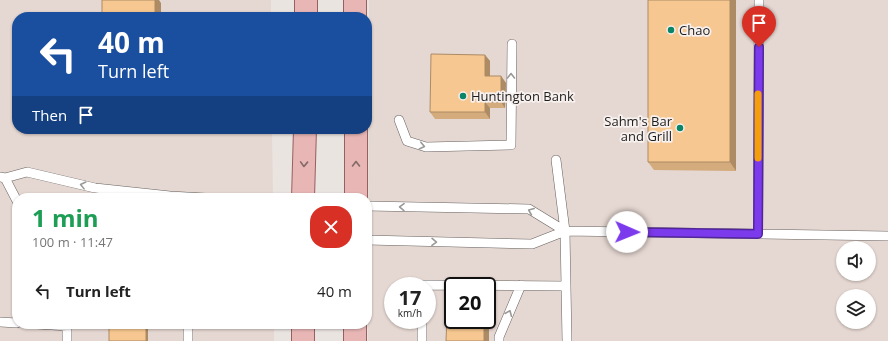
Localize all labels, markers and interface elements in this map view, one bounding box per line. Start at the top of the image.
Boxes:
pin [742,6,776,47]
icon: arrive [748,12,770,34]
place label: Chao [679,21,710,39]
text: 40 m [98,23,165,61]
marker: Chao [666,25,676,35]
icon: left [32,28,84,80]
text: Turn left [98,59,169,83]
one-way arrow [507,73,515,79]
place label: Huntington Bank [471,87,574,105]
marker: Huntington Bank [458,91,468,101]
icon: arrive [75,104,97,126]
text: Then [32,105,67,125]
place label: Sahm's Bar and Grill [604,112,673,145]
marker: Sahm's Bar and Grill [675,123,685,133]
one-way arrow [419,141,426,149]
one-way arrow [352,160,360,166]
one-way arrow [300,161,308,167]
one-way arrow [80,182,86,190]
text: 1 min [32,201,99,234]
one-way arrow [399,203,405,211]
button: close [310,206,352,248]
one-way arrow [528,208,535,216]
position arrow [606,211,648,253]
text: 100 m · 11:47 [32,233,113,251]
one-way arrow [431,237,437,246]
map controls [836,241,876,329]
button: sound [836,241,876,281]
speed limit sign: 20 [444,277,496,329]
icon: left [32,280,54,302]
text: Turn left [66,281,131,301]
text: 40 m [317,281,352,301]
text: 17 [399,284,421,311]
button: layers [836,289,876,329]
text: km/h [398,306,422,320]
one-way arrow [504,310,512,317]

